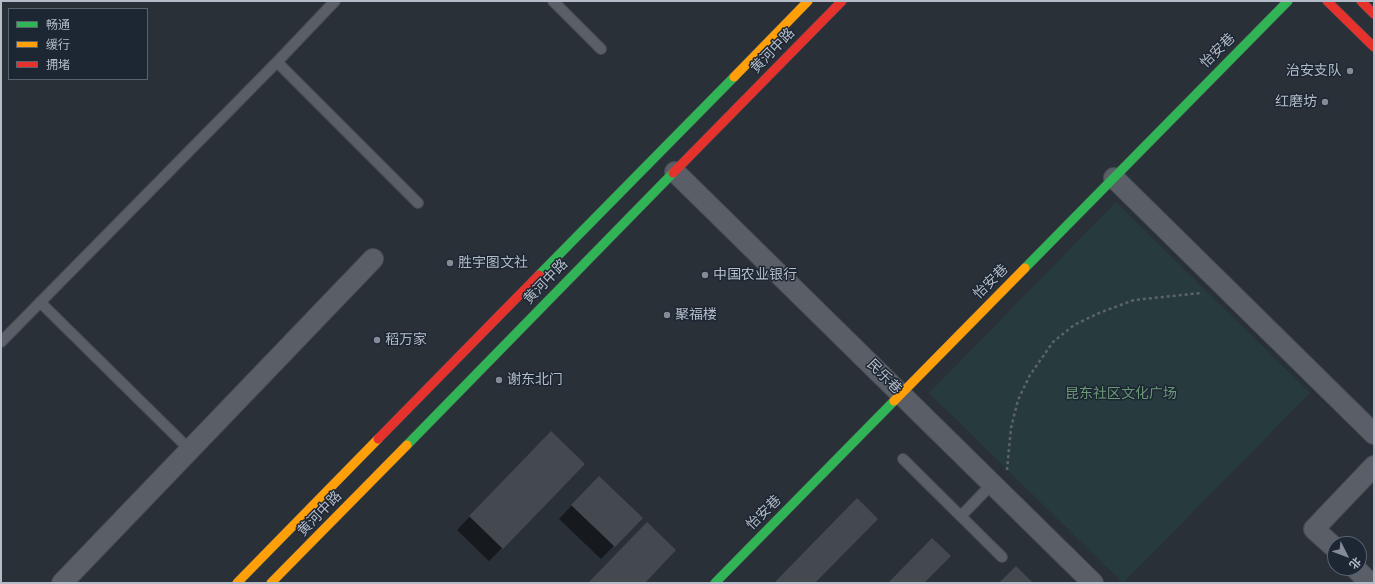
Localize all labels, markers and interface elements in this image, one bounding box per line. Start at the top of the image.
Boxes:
legend [8,8,148,80]
text: 畅通 [46,17,70,33]
street label: 黄河中路 [748,25,798,77]
street label: 怡安巷 [1197,30,1239,72]
text: 缓行 [46,37,70,53]
text: 拥堵 [46,57,70,73]
place label: 治安支队 [1286,63,1342,79]
marker: 治安支队 [1345,66,1355,76]
place label: 红磨坊 [1275,94,1317,110]
marker: 红磨坊 [1320,97,1330,107]
place label: 胜宇图文社 [458,255,528,271]
street label: 黄河中路 [521,256,571,308]
marker: 胜宇图文社 [445,258,455,268]
street label: 怡安巷 [970,261,1012,303]
place label: 中国农业银行 [713,267,797,283]
marker: 中国农业银行 [700,270,710,280]
place label: 聚福楼 [675,307,717,323]
marker: 聚福楼 [662,310,672,320]
place label: 稻万家 [385,332,427,348]
marker: 稻万家 [372,335,382,345]
street label: 民乐巷 [863,356,905,398]
place label: 谢东北门 [507,372,563,388]
marker: 谢东北门 [494,375,504,385]
park label: 昆东社区文化广场 [1065,386,1177,402]
street label: 黄河中路 [295,488,345,540]
street label: 怡安巷 [743,492,785,534]
north arrow [1327,536,1367,576]
text: 北 [1346,555,1364,572]

